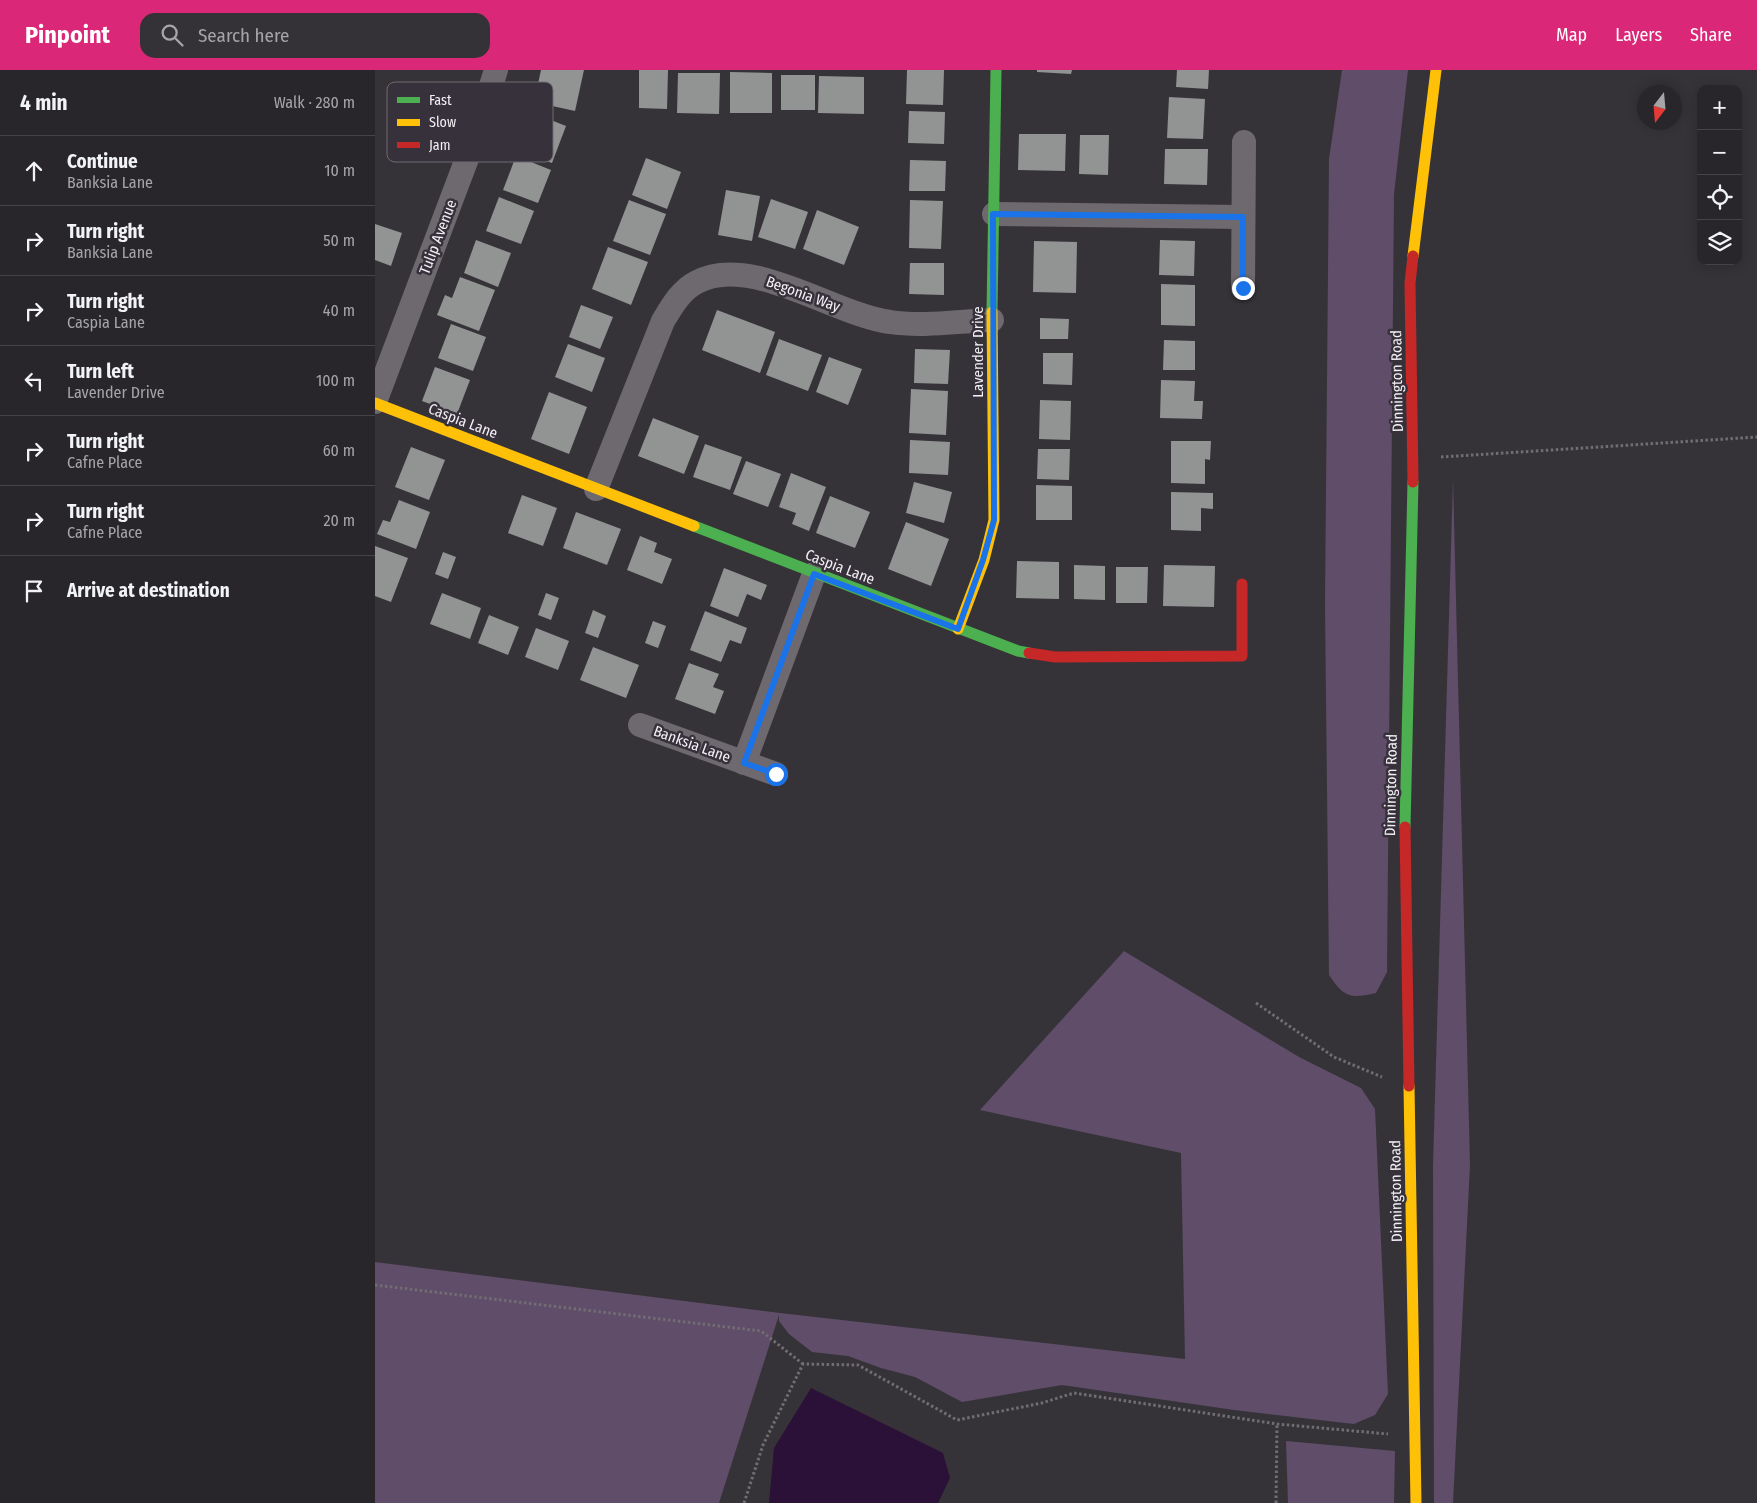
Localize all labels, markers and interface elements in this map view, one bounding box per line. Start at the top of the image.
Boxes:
search box [140,13,490,58]
text: Pinpoint [25,21,110,49]
icon: search [158,21,186,49]
text: Search here [198,24,289,47]
text: Map [1556,24,1587,46]
text: Layers [1615,24,1662,46]
text: Share [1690,24,1732,46]
legend [387,82,553,162]
north arrow [1637,85,1682,130]
map controls [1697,85,1742,265]
button: + [1697,85,1742,130]
text: 4 min [20,90,68,116]
text: Fast [429,92,452,109]
text: Walk · 280 m [274,93,355,112]
text: Slow [429,114,456,131]
button: − [1697,130,1742,175]
text: Jam [429,137,450,154]
text: Continue [67,150,138,173]
icon: ahead [20,157,48,185]
text: 10 m [324,161,355,180]
text: Banksia Lane [67,173,153,192]
button: locate [1697,175,1742,220]
street label: Tulip Avenue [416,197,460,277]
text: Turn right [67,220,144,243]
button: layers [1697,220,1742,265]
icon: right [20,227,48,255]
text: 50 m [323,231,355,250]
text: Banksia Lane [67,243,153,262]
street label: Begonia Way [764,272,843,316]
route end [1232,277,1255,300]
text: Turn right [67,290,144,313]
icon: right [20,297,48,325]
text: 40 m [323,301,355,320]
street label: Lavender Drive [969,306,987,398]
text: Caspia Lane [67,313,145,332]
street label: Dinnington Road [1387,330,1407,432]
text: Turn left [67,360,134,383]
icon: left [20,367,48,395]
text: 100 m [316,371,355,390]
text: Lavender Drive [67,383,165,402]
street label: Caspia Lane [426,400,500,442]
text: Turn right [67,430,144,453]
icon: right [20,437,48,465]
text: 60 m [323,441,355,460]
text: Cafne Place [67,453,142,472]
text: Turn right [67,500,144,523]
icon: right [20,507,48,535]
text: 20 m [324,511,355,530]
text: Cafne Place [67,523,142,542]
street label: Caspia Lane [803,546,877,588]
icon: arrive [20,577,48,605]
text: Arrive at destination [67,579,230,602]
street label: Banksia Lane [651,722,733,766]
street label: Dinnington Road [1381,734,1401,836]
route start [765,763,788,786]
street label: Dinnington Road [1386,1140,1406,1242]

